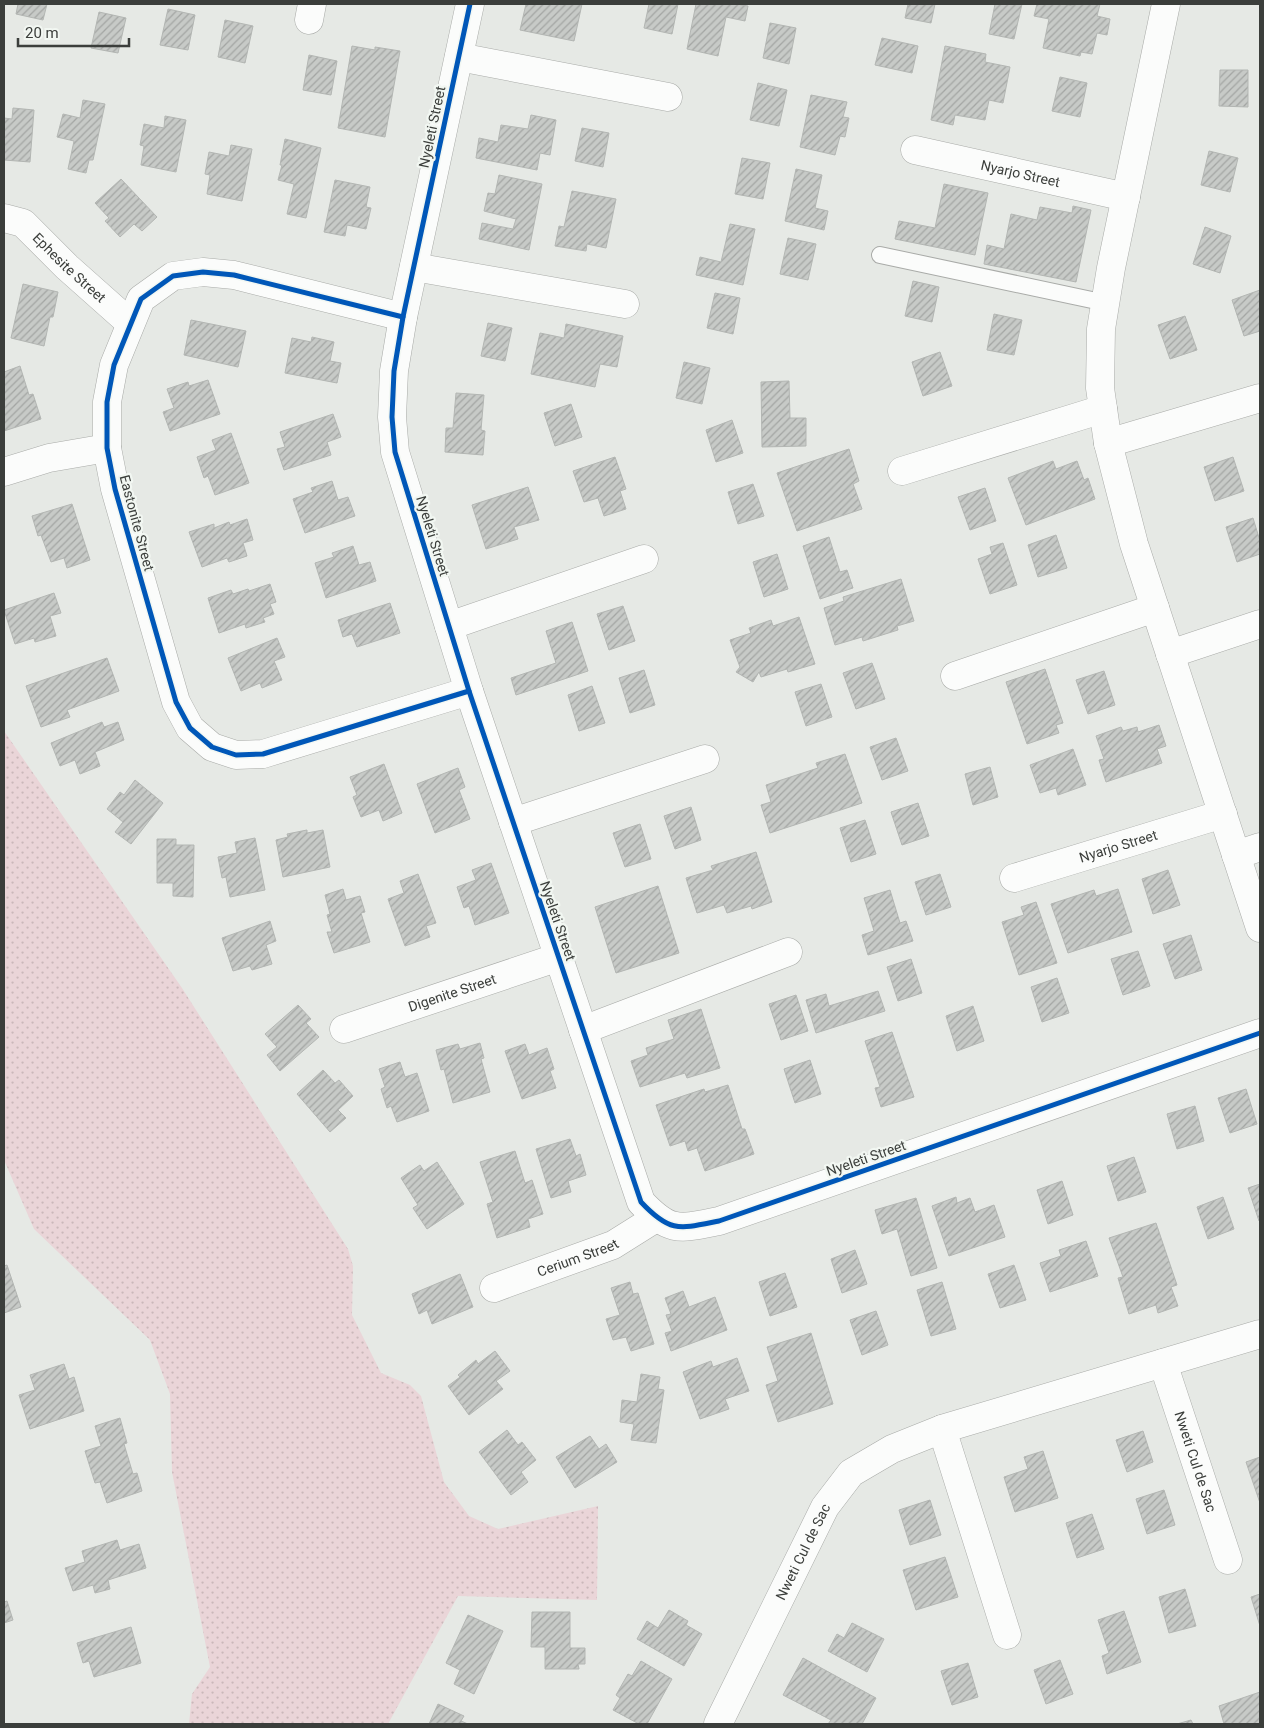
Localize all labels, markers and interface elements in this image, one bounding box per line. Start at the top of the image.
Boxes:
scale bar [18,15,129,47]
text: 20 m [25,24,59,42]
street label: Nyeleti Street [416,84,449,169]
street label: Nyarjo Street [979,157,1062,190]
street label: Ephesite Street [30,230,109,306]
street label: Eastonite Street [116,473,158,573]
street label: Nyeleti Street [413,494,453,579]
street label: Nyarjo Street [1077,826,1160,866]
street label: Nyeleti Street [537,879,579,963]
street label: Digenite Street [406,971,498,1015]
street label: Nyeleti Street [824,1137,908,1179]
street label: Cerium Street [535,1235,622,1280]
street label: Nweti Cul de Sac [1171,1409,1220,1514]
street label: Nweti Cul de Sac [772,1501,833,1603]

